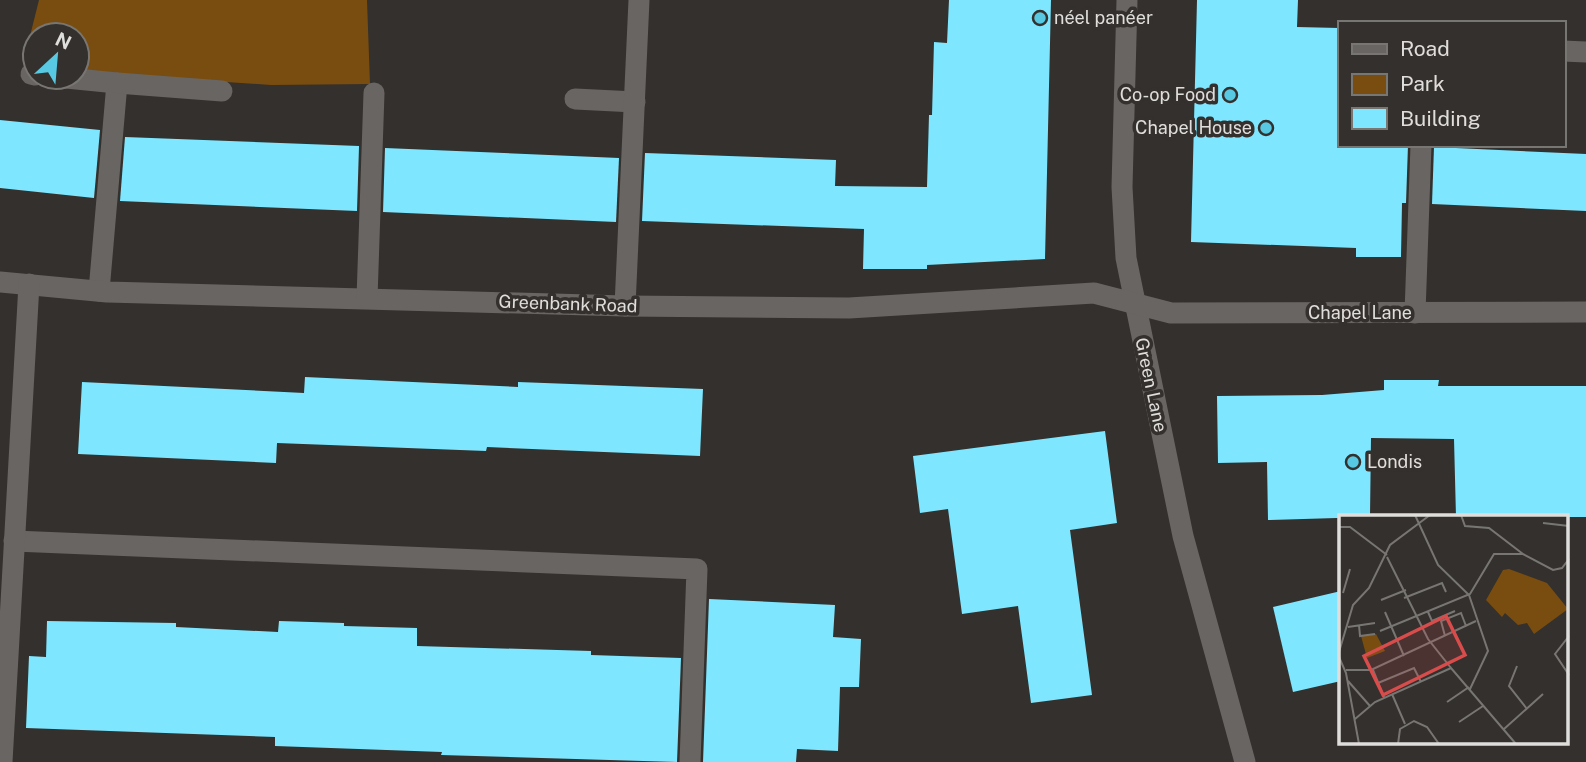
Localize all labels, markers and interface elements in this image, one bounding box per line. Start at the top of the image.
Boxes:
place label: néel panéer [1054,7,1153,28]
marker: néel panéer [1032,10,1048,26]
north arrow [21,21,91,91]
legend [1338,21,1565,147]
text: N [52,28,75,54]
text: Road [1400,36,1450,61]
text: Park [1400,71,1445,96]
place label: Co-op Food [1120,84,1216,105]
marker: Co-op Food [1222,87,1238,103]
text: Building [1400,106,1481,131]
place label: Chapel House [1135,117,1252,138]
marker: Chapel House [1258,120,1274,136]
street label: Greenbank Road [498,291,638,316]
street label: Chapel Lane [1308,302,1412,323]
street label: Green Lane [1131,336,1172,434]
place label: Londis [1367,451,1422,472]
marker: Londis [1345,454,1361,470]
inset map [1339,515,1568,744]

